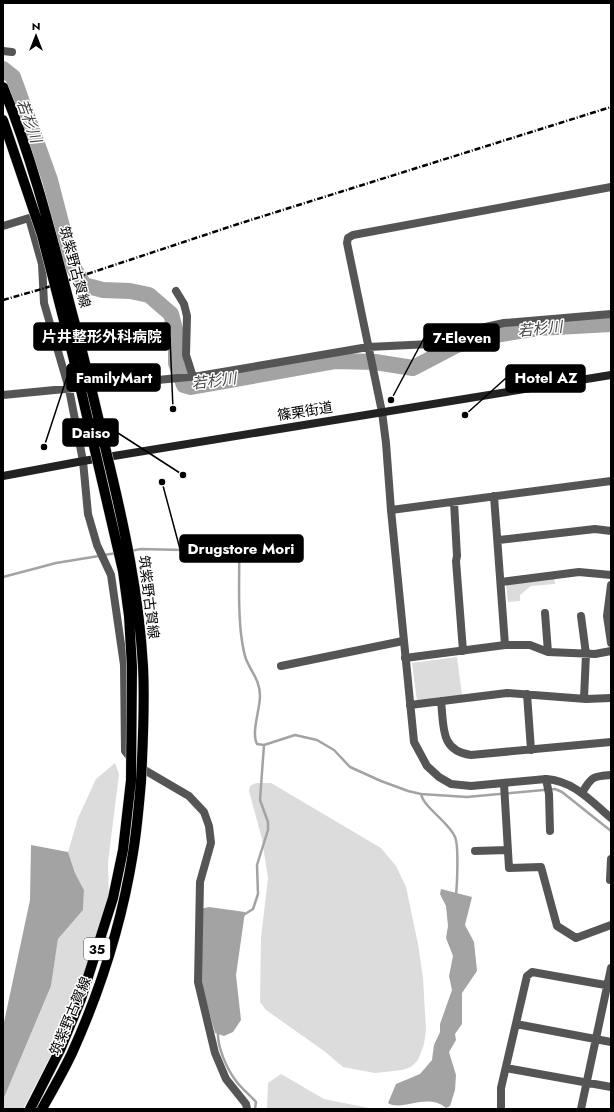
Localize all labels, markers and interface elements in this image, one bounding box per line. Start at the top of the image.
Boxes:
north arrow [16,16,56,56]
text: N [32,18,40,34]
water label: 若杉川 [11,96,48,148]
street label: 筑紫野古賀線 [54,224,96,310]
water label: 若杉川 [516,316,566,342]
callout: 片井整形外科病院 [34,323,170,350]
callout: 7-Eleven [424,324,499,351]
text: 片井整形外科病院 [42,326,162,348]
text: 7-Eleven [433,327,491,349]
callout: FamilyMart [67,364,160,391]
callout: Hotel AZ [506,365,585,392]
text: FamilyMart [76,367,153,389]
water label: 若杉川 [190,367,240,395]
text: Hotel AZ [515,367,578,389]
street label: 篠栗街道 [276,397,334,425]
callout: Daiso [63,419,118,446]
text: Daiso [72,422,111,444]
callout: Drugstore Mori [180,535,303,562]
text: Drugstore Mori [188,538,294,560]
street label: 筑紫野古賀線 [134,554,164,640]
road number: 35 [84,938,110,960]
street label: 筑紫野古賀線 [44,973,96,1059]

